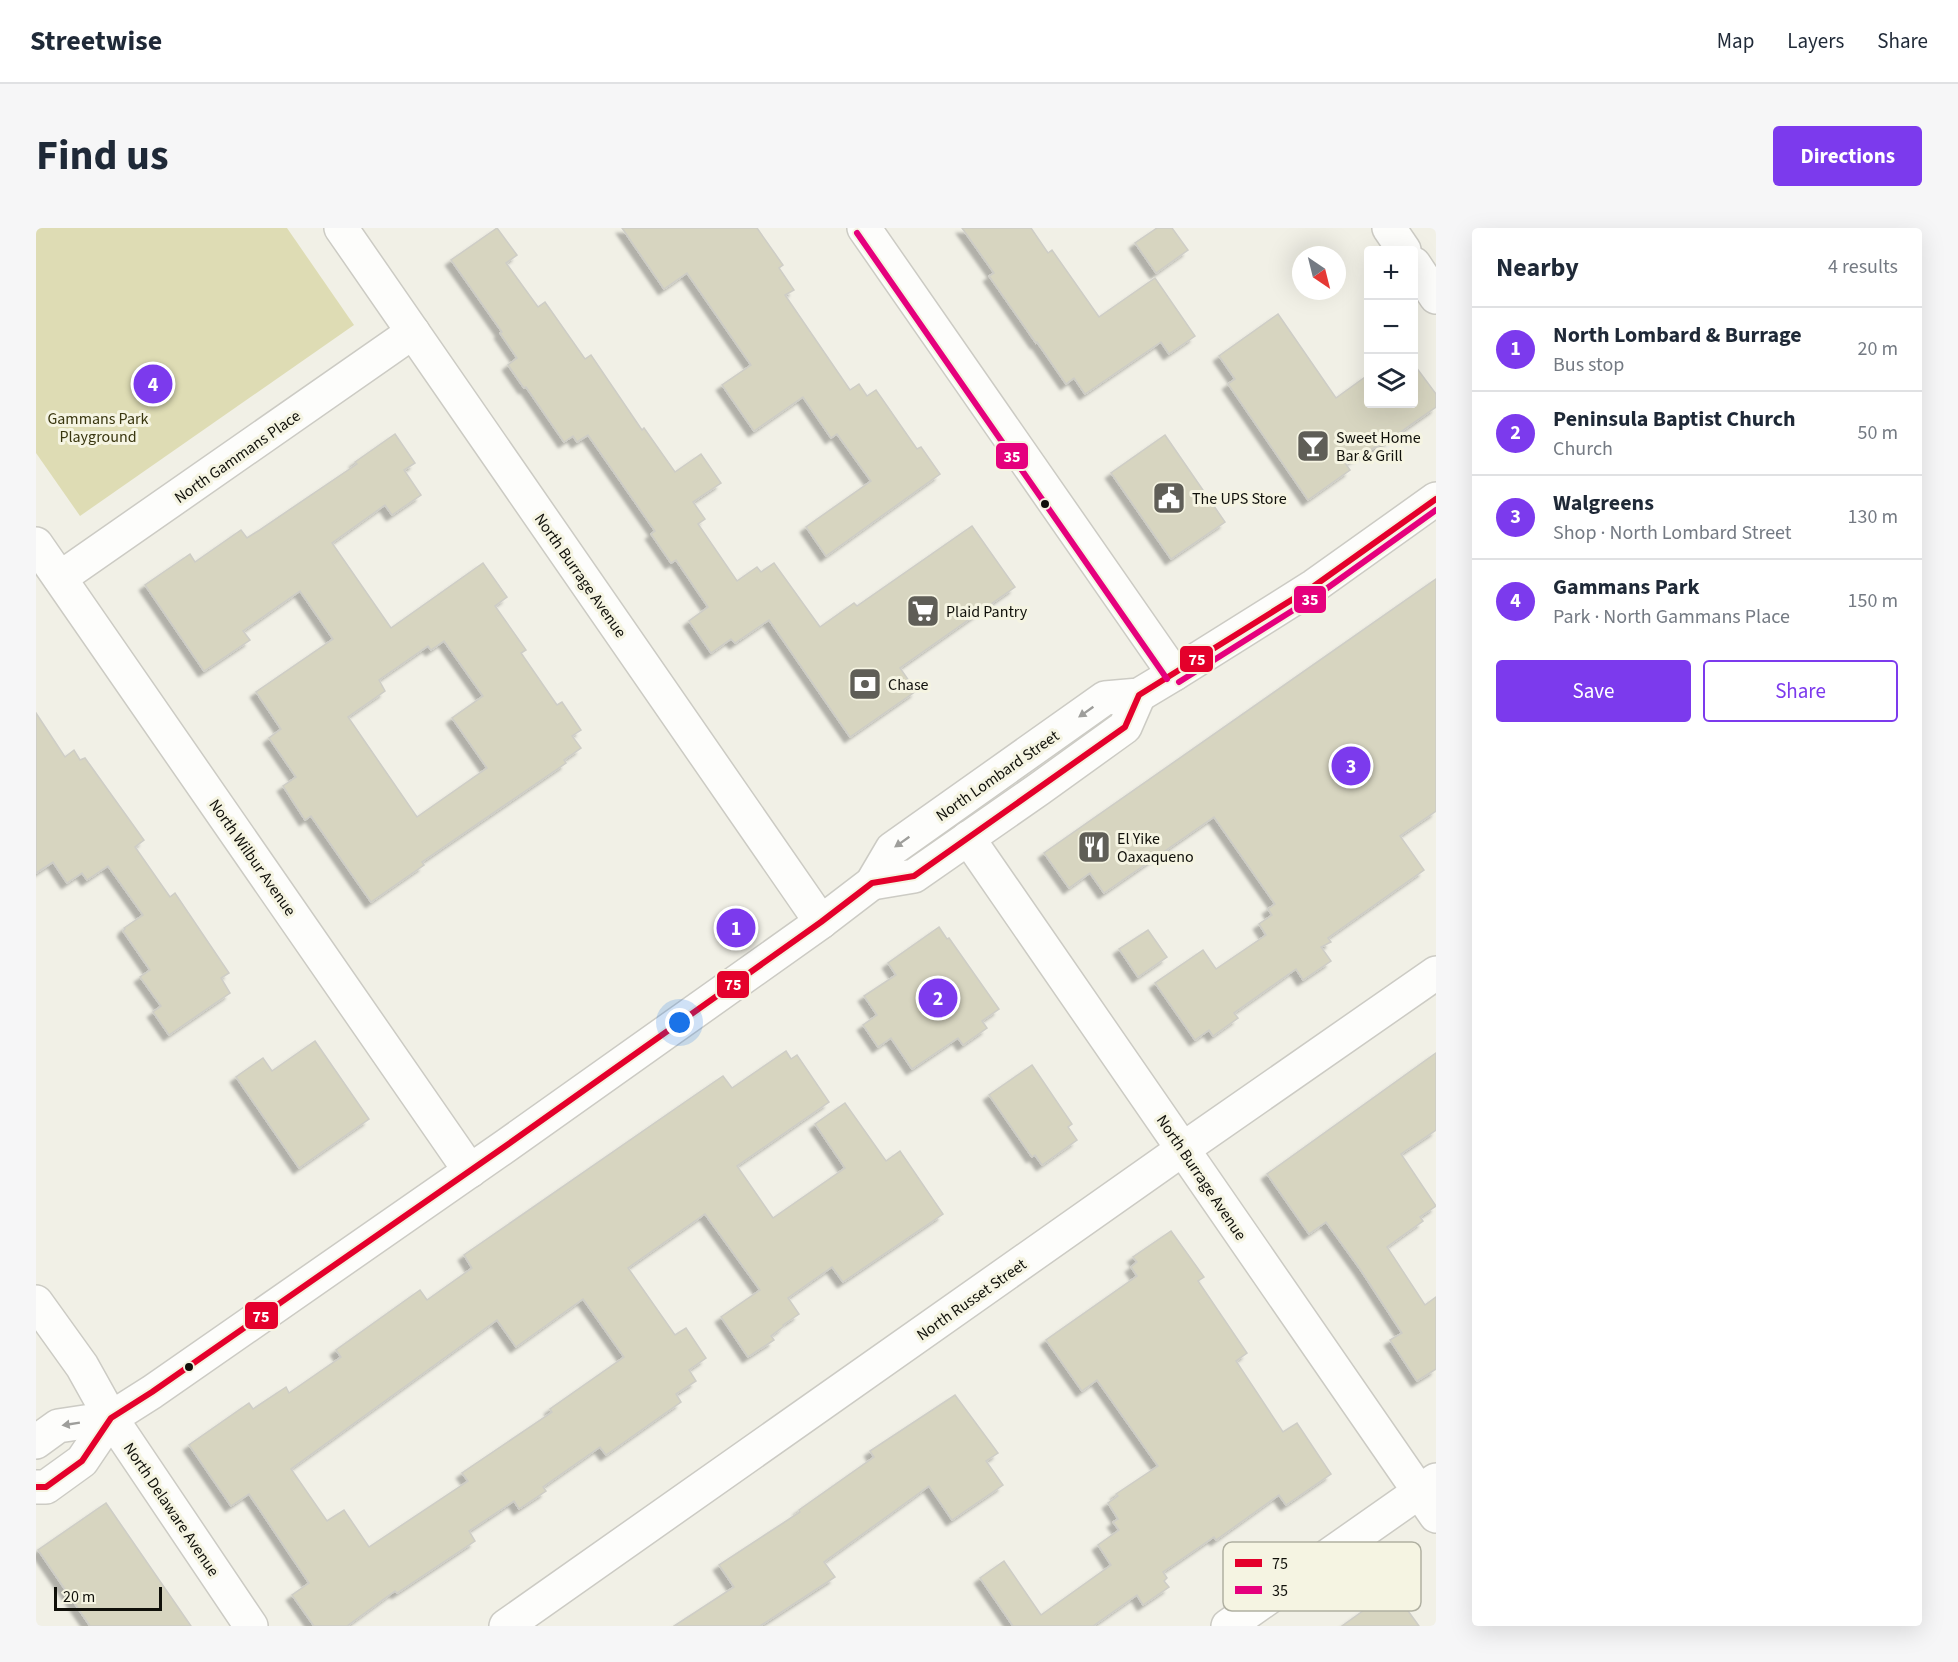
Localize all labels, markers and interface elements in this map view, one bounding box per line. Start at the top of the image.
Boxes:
text: Streetwise [30,21,162,61]
text: Map [1717,26,1754,56]
text: Layers [1787,26,1844,56]
text: Share [1877,26,1928,56]
text: Find us [36,126,169,186]
button: Directions [1773,126,1922,186]
north arrow [1292,246,1346,300]
map controls [1364,246,1418,408]
button: + [1364,246,1418,300]
text: Nearby [1496,249,1579,286]
text: 4 results [1828,253,1898,281]
button: − [1364,300,1418,354]
text: North Lombard & Burrage [1553,319,1802,351]
text: 1 [1510,335,1521,363]
text: 20 m [1858,335,1898,363]
text: Bus stop [1553,351,1624,379]
button: layers [1364,354,1418,408]
pin: 4 [134,362,172,406]
text: Peninsula Baptist Church [1553,403,1796,435]
street label: North Gammans Place [170,405,305,509]
park label: Gammans Park Playground [47,408,149,448]
text: 2 [1510,419,1521,447]
text: 50 m [1858,419,1898,447]
place label: Sweet Home Bar & Grill [1336,427,1421,467]
bar icon: Sweet Home Bar & Grill [1295,428,1331,464]
text: Church [1553,435,1613,463]
line badge: 35 [995,442,1029,470]
text: 35 [1004,446,1020,468]
public building icon: The UPS Store [1151,480,1187,516]
text: Walgreens [1553,487,1654,519]
place label: The UPS Store [1192,488,1287,510]
unlabelled marker [1039,498,1051,510]
text: 3 [1510,503,1521,531]
text: 130 m [1848,503,1898,531]
street label: North Burrage Avenue [529,509,631,642]
text: Shop · North Lombard Street [1553,519,1792,547]
text: Gammans Park [1553,571,1699,603]
line badge: 35 [1293,585,1327,614]
text: 4 [1510,587,1521,615]
text: 150 m [1848,587,1898,615]
text: 35 [1302,589,1318,611]
supermarket icon: Plaid Pantry [905,593,941,629]
place label: Plaid Pantry [946,601,1028,623]
text: Park · North Gammans Place [1553,603,1790,631]
line badge: 75 [1179,645,1214,673]
text: 75 [1189,649,1205,671]
button: Save [1496,660,1691,722]
button: Share [1703,660,1898,722]
bank icon: Chase [847,666,883,702]
place label: Chase [888,674,929,696]
one-way arrow [1078,706,1094,718]
street label: North Lombard Street [932,725,1064,827]
pin: 3 [1332,744,1370,788]
street label: North Wilbur Avenue [204,795,301,920]
place label: El Yike Oaxaqueno [1117,828,1194,868]
restaurant icon: El Yike Oaxaqueno [1076,829,1112,865]
one-way arrow [894,836,910,848]
pin: 1 [716,906,756,950]
line badge: 75 [716,970,750,999]
text: 75 [725,974,741,996]
pin: 2 [918,976,958,1020]
your location [665,1008,694,1037]
street label: North Burrage Avenue [1151,1110,1251,1245]
street label: North Russet Street [912,1253,1031,1346]
line badge: 75 [244,1301,279,1330]
text: 75 [253,1306,269,1328]
unlabelled marker [183,1361,195,1373]
one-way arrow [61,1419,80,1428]
street label: North Delaware Avenue [118,1438,224,1581]
legend [1223,1542,1421,1611]
text: 75 [1272,1553,1288,1575]
text: 35 [1272,1580,1288,1602]
scale bar [54,1584,162,1612]
text: 20 m [63,1586,95,1608]

